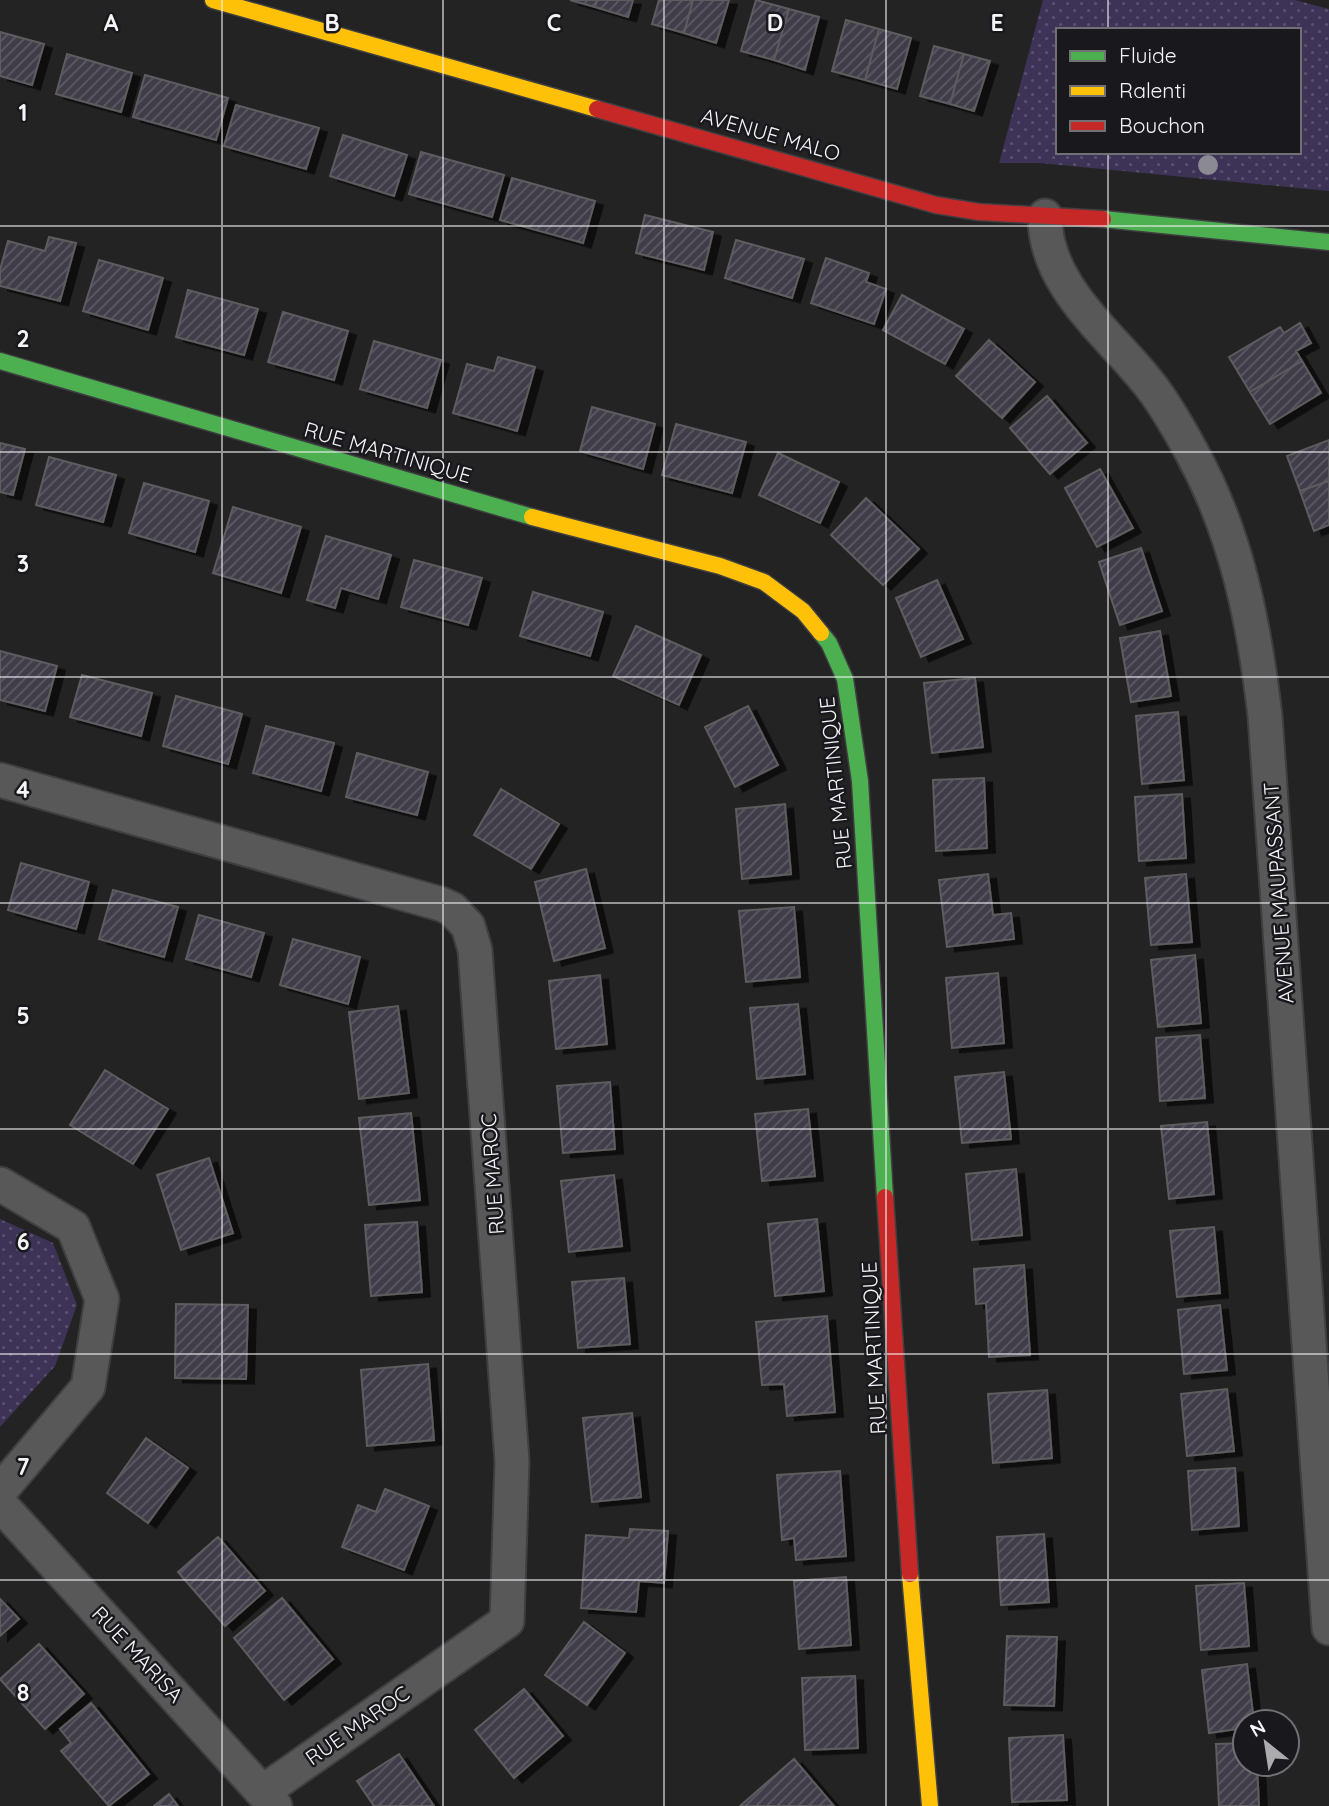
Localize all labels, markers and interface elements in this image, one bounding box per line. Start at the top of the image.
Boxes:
text: A [104,8,119,37]
text: B [324,8,340,37]
text: C [547,8,561,37]
text: D [767,8,783,37]
text: E [990,8,1004,37]
legend [1056,28,1301,154]
text: Fluide [1119,42,1177,68]
text: Ralenti [1119,77,1186,103]
text: 1 [19,98,27,127]
street label: AVENUE MALO [698,102,844,166]
text: Bouchon [1119,112,1205,138]
text: 2 [16,324,30,353]
street label: RUE MARTINIQUE [301,416,475,488]
text: 3 [17,549,29,578]
street label: RUE MARTINIQUE [813,696,857,870]
text: 4 [16,775,30,804]
street label: AVENUE MAUPASSANT [1257,782,1299,1004]
text: 5 [16,1001,30,1030]
street label: RUE MAROC [475,1112,509,1235]
text: 6 [17,1227,29,1256]
street label: RUE MARTINIQUE [855,1261,891,1435]
text: 7 [17,1452,30,1481]
street label: RUE MARISA [87,1600,189,1708]
text: 8 [17,1678,29,1707]
street label: RUE MAROC [300,1679,414,1770]
north arrow [1231,1708,1301,1778]
text: N [1245,1714,1270,1742]

